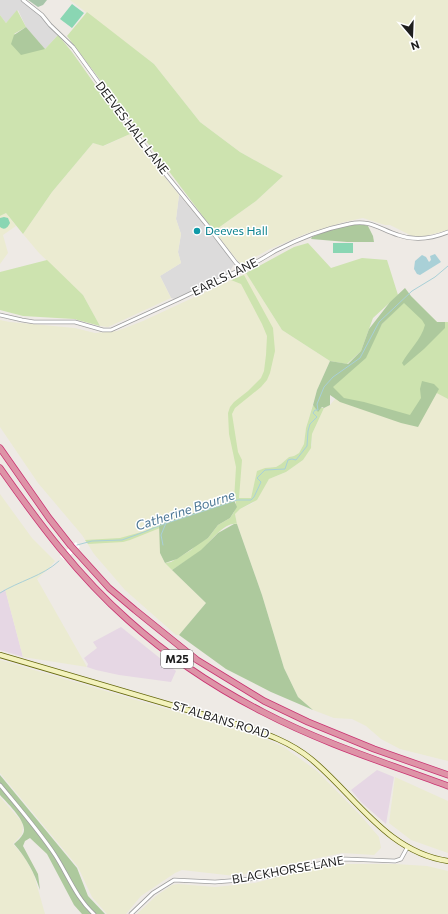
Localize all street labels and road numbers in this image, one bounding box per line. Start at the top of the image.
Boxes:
street label: DEEVES HALL LANE [93,78,172,177]
street label: EARLS LANE [190,254,260,298]
road number: M25 [161,650,193,668]
street label: ST ALBANS ROAD [171,698,272,741]
street label: BLACKHORSE LANE [231,852,345,886]

